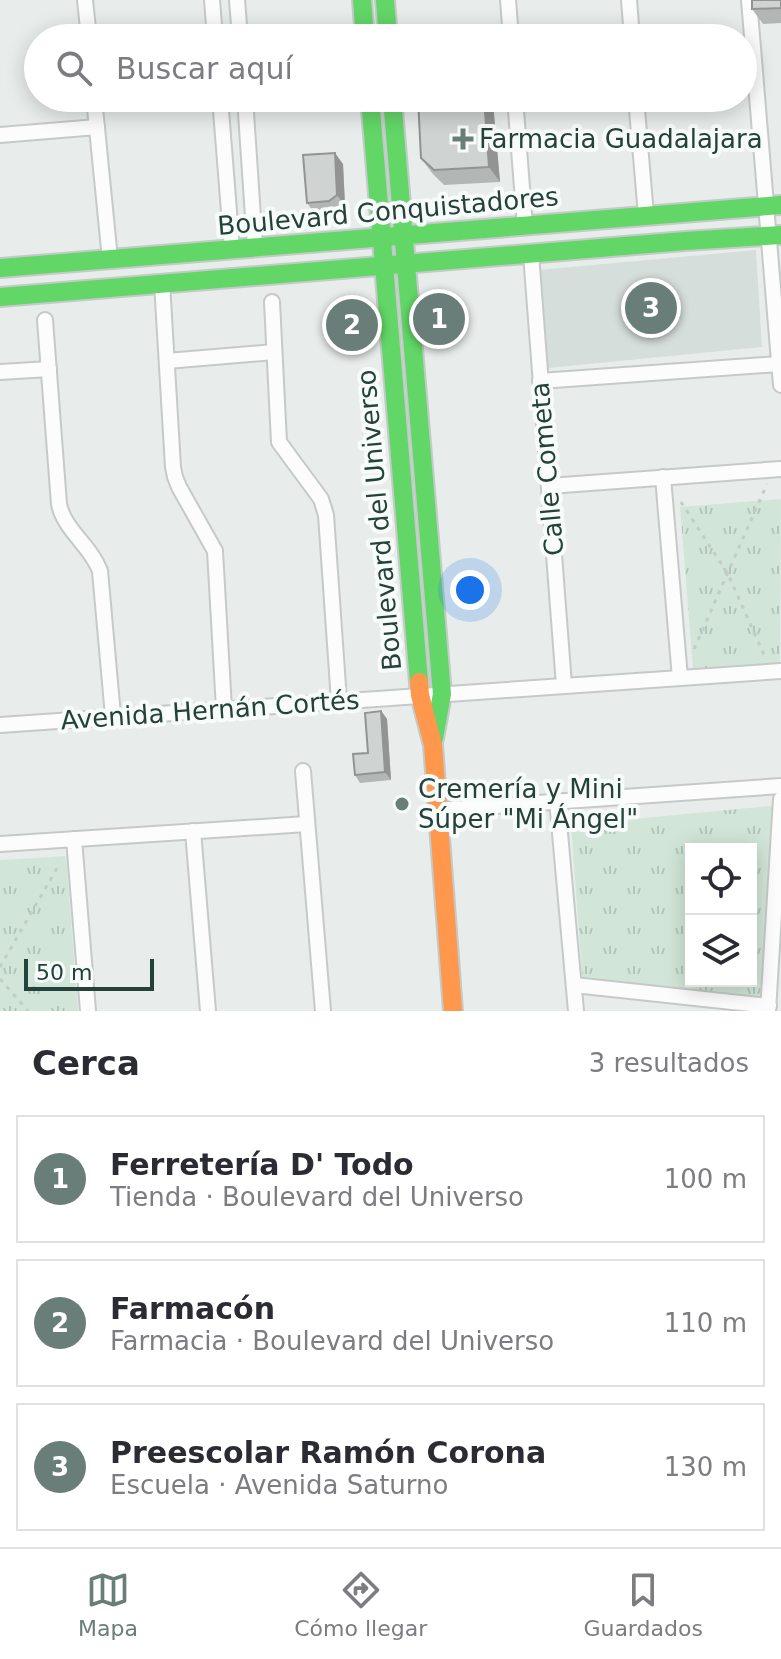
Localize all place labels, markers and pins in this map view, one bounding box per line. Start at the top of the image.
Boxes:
place label: Farmacia Guadalajara [479,124,763,154]
marker: Farmacia Guadalajara [454,130,472,148]
pin: 3 [625,278,677,338]
pin: 1 [413,289,465,349]
pin: 2 [326,295,378,355]
place label: Cremería y Mini Súper "Mi Ángel" [418,774,638,834]
marker: Cremería y Mini Súper "Mi Ángel" [393,795,411,813]

